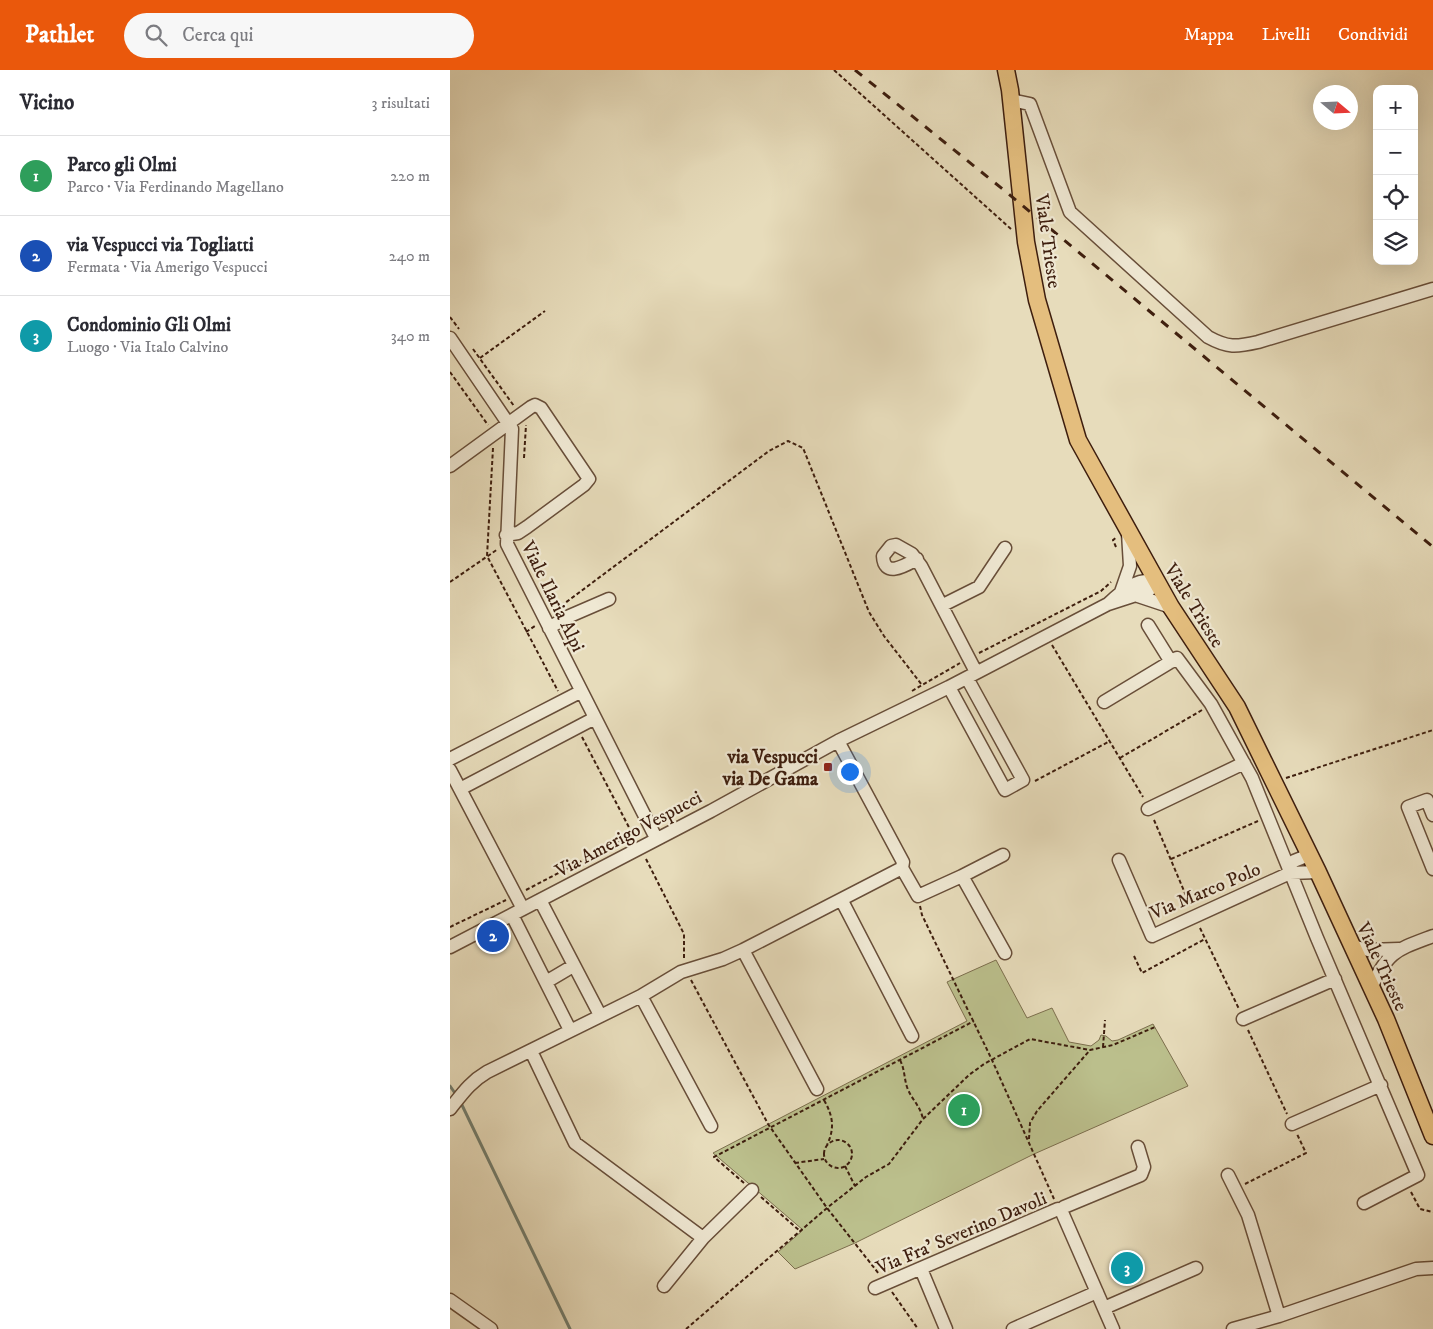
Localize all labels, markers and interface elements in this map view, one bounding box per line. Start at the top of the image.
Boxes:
search box [124,13,474,58]
text: Pathlet [25,20,94,50]
icon: search [142,21,170,49]
text: Cerca qui [182,24,253,47]
text: Mappa [1184,24,1234,46]
text: Livelli [1262,24,1310,46]
text: Condividi [1338,24,1408,46]
north arrow [1313,85,1358,130]
map controls [1373,85,1418,265]
button: + [1373,85,1418,130]
text: Vicino [20,90,74,116]
text: 3 risultati [372,93,430,113]
button: − [1373,130,1418,175]
text: Parco gli Olmi [67,154,177,177]
text: 1 [33,166,39,186]
text: 220 m [390,166,430,186]
button: locate [1373,175,1418,220]
text: Parco · Via Ferdinando Magellano [67,177,284,197]
street label: Viale Trieste [1029,192,1066,290]
button: layers [1373,220,1418,265]
text: via Vespucci via Togliatti [67,234,254,257]
text: 2 [32,246,40,266]
text: 240 m [389,246,430,266]
text: Fermata · Via Amerigo Vespucci [67,257,268,277]
text: Condominio Gli Olmi [67,314,231,337]
text: 3 [33,326,39,346]
text: 340 m [391,326,430,346]
text: Luogo · Via Italo Calvino [67,337,228,357]
street label: Viale Ilaria Alpi [515,537,589,656]
street label: Viale Trieste [1158,559,1229,652]
place label: via Vespucci via De Gama [722,746,819,791]
your location [837,759,863,785]
marker: via Vespucci via De Gama [822,761,834,773]
street label: Via Amerigo Vespucci [551,786,706,883]
street label: Via Marco Polo [1146,858,1264,925]
pin: 2 [477,917,509,955]
street label: Viale Trieste [1351,918,1412,1015]
pin: 1 [948,1091,980,1129]
street label: Via Fra' Severino Davoli [872,1187,1050,1280]
pin: 3 [1111,1249,1143,1287]

